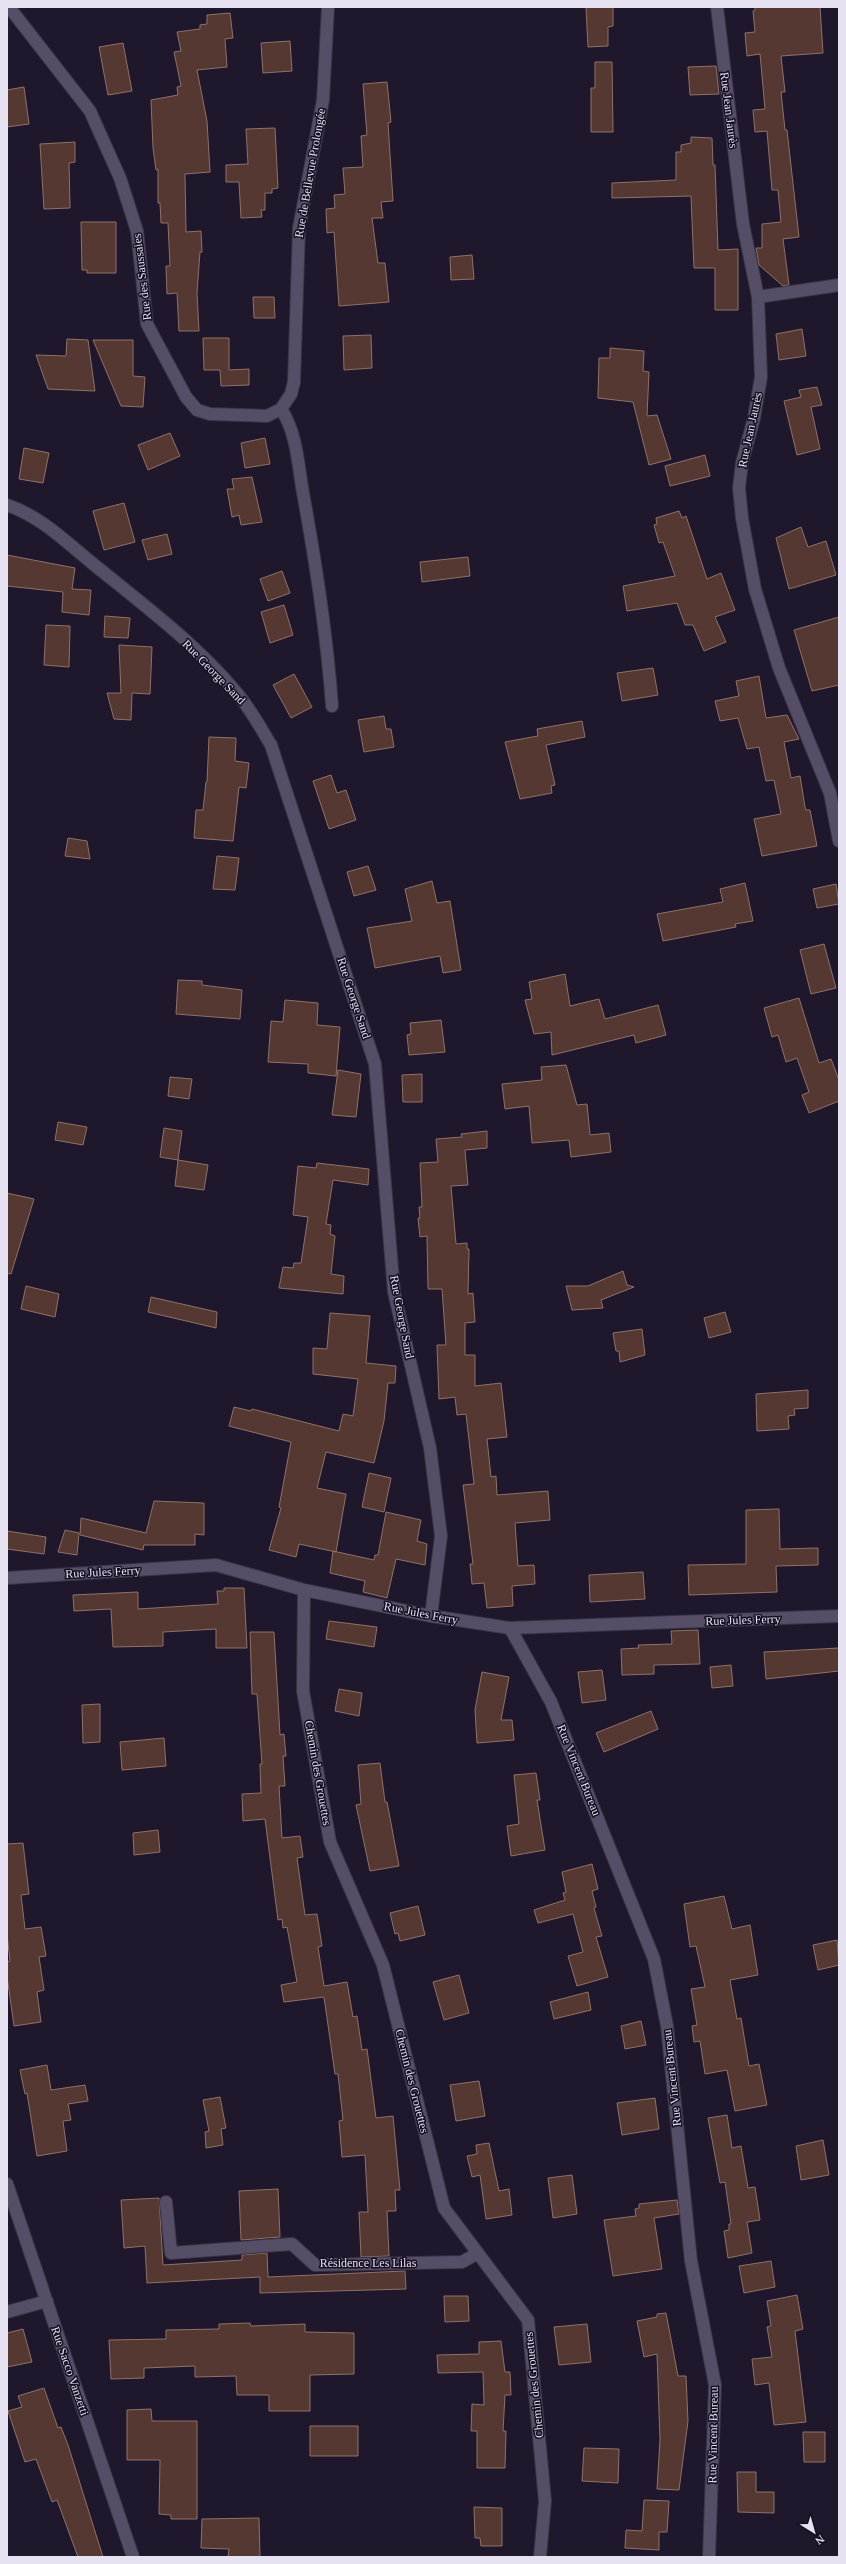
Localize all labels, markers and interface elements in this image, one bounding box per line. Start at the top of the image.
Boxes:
street label: Rue Jean Jaurès [717,71,741,149]
street label: Rue de Bellevue Prolongée [292,107,328,239]
street label: Rue des Saussaies [130,232,154,321]
street label: Rue Jean Jaurès [735,391,765,469]
street label: Rue George Sand [180,637,248,707]
street label: Rue George Sand [334,956,374,1040]
street label: Rue George Sand [387,1274,417,1360]
street label: Rue Jules Ferry [65,1563,141,1581]
street label: Rue Jules Ferry [383,1599,459,1627]
street label: Rue Jules Ferry [705,1612,781,1628]
street label: Chemin des Grouettes [302,1719,334,1827]
street label: Rue Vincent Bureau [554,1722,604,1818]
street label: Chemin des Grouettes [392,2028,432,2135]
street label: Rue Vincent Bureau [660,2029,684,2127]
street label: Résidence Les Lilas [320,2256,417,2270]
street label: Rue Sacco Vanzetti [48,2325,92,2418]
street label: Chemin des Grouettes [521,2331,547,2439]
street label: Rue Vincent Bureau [705,2386,721,2484]
north arrow [794,2512,834,2552]
text: N [813,2533,827,2547]

